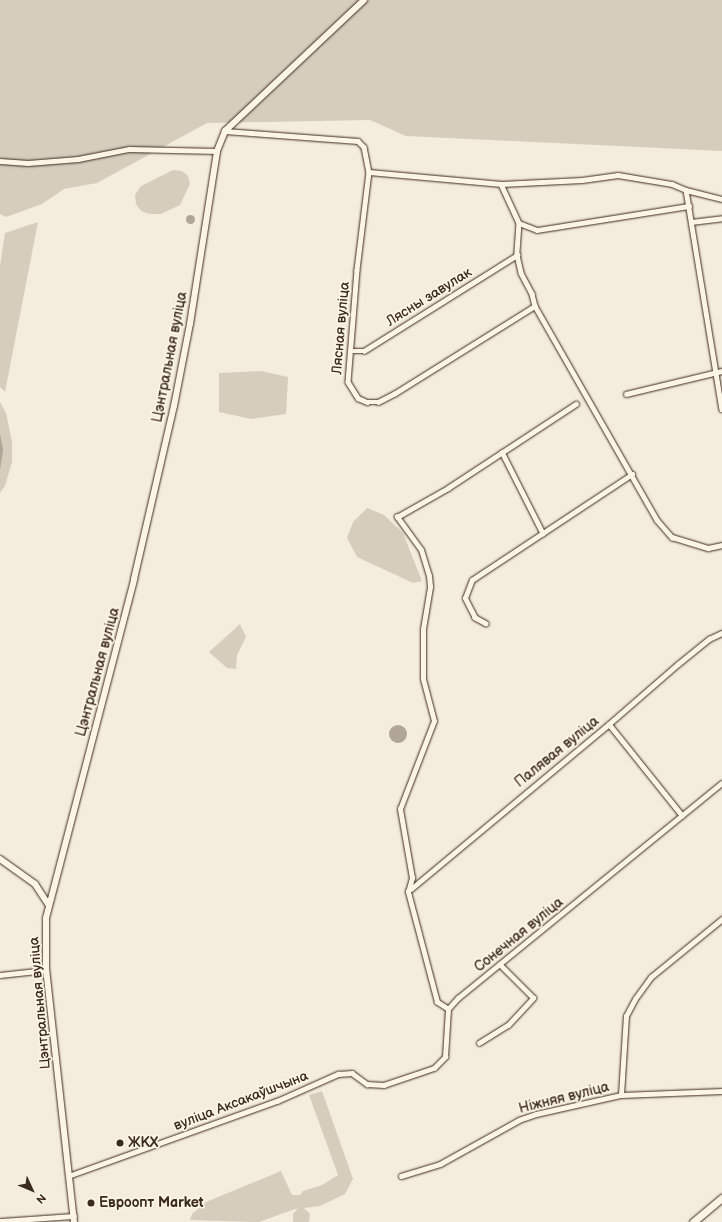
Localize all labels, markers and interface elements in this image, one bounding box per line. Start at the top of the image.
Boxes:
street label: Лясны завулак [383,264,475,330]
street label: Лясная вуліца [329,281,353,375]
street label: Цэнтральная вуліца [149,290,191,424]
street label: Цэнтральная вуліца [73,606,123,738]
street label: Палявая вуліца [512,713,602,791]
street label: Сонечная вуліца [471,894,567,976]
street label: Цэнтральная вуліца [26,936,54,1070]
street label: вуліца Аксакаўшчына [171,1068,311,1134]
street label: Ніжняя вуліца [517,1079,611,1117]
place label: ЖКХ [128,1135,158,1151]
marker: ЖКХ [115,1138,125,1148]
north arrow [12,1170,52,1210]
text: N [33,1191,49,1206]
place label: Евроопт Market [99,1195,203,1211]
marker: Евроопт Market [86,1198,96,1208]

